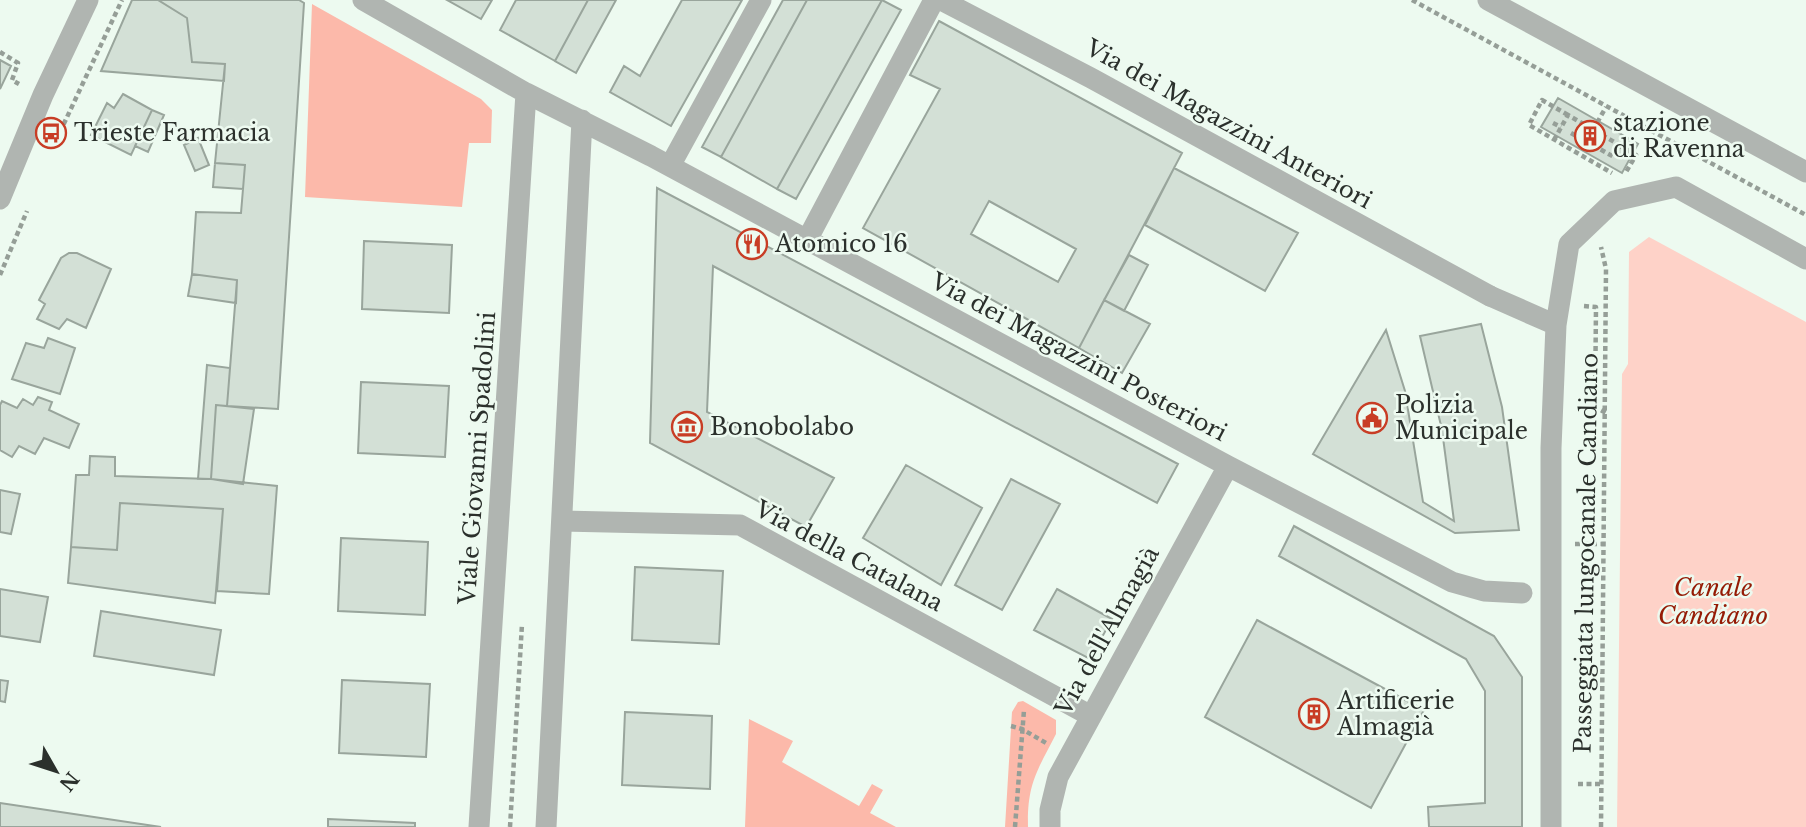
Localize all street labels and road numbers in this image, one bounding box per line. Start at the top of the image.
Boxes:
street label: Via dei Magazzini Anteriori [1080,33,1377,215]
street label: Via dei Magazzini Posteriori [925,266,1232,447]
street label: Viale Giovanni Spadolini [453,311,501,606]
street label: Passeggiata lungocanale Candiano [1569,352,1603,754]
street label: Via della Catalana [749,494,948,618]
street label: Via dell'Almagià [1049,541,1165,721]

